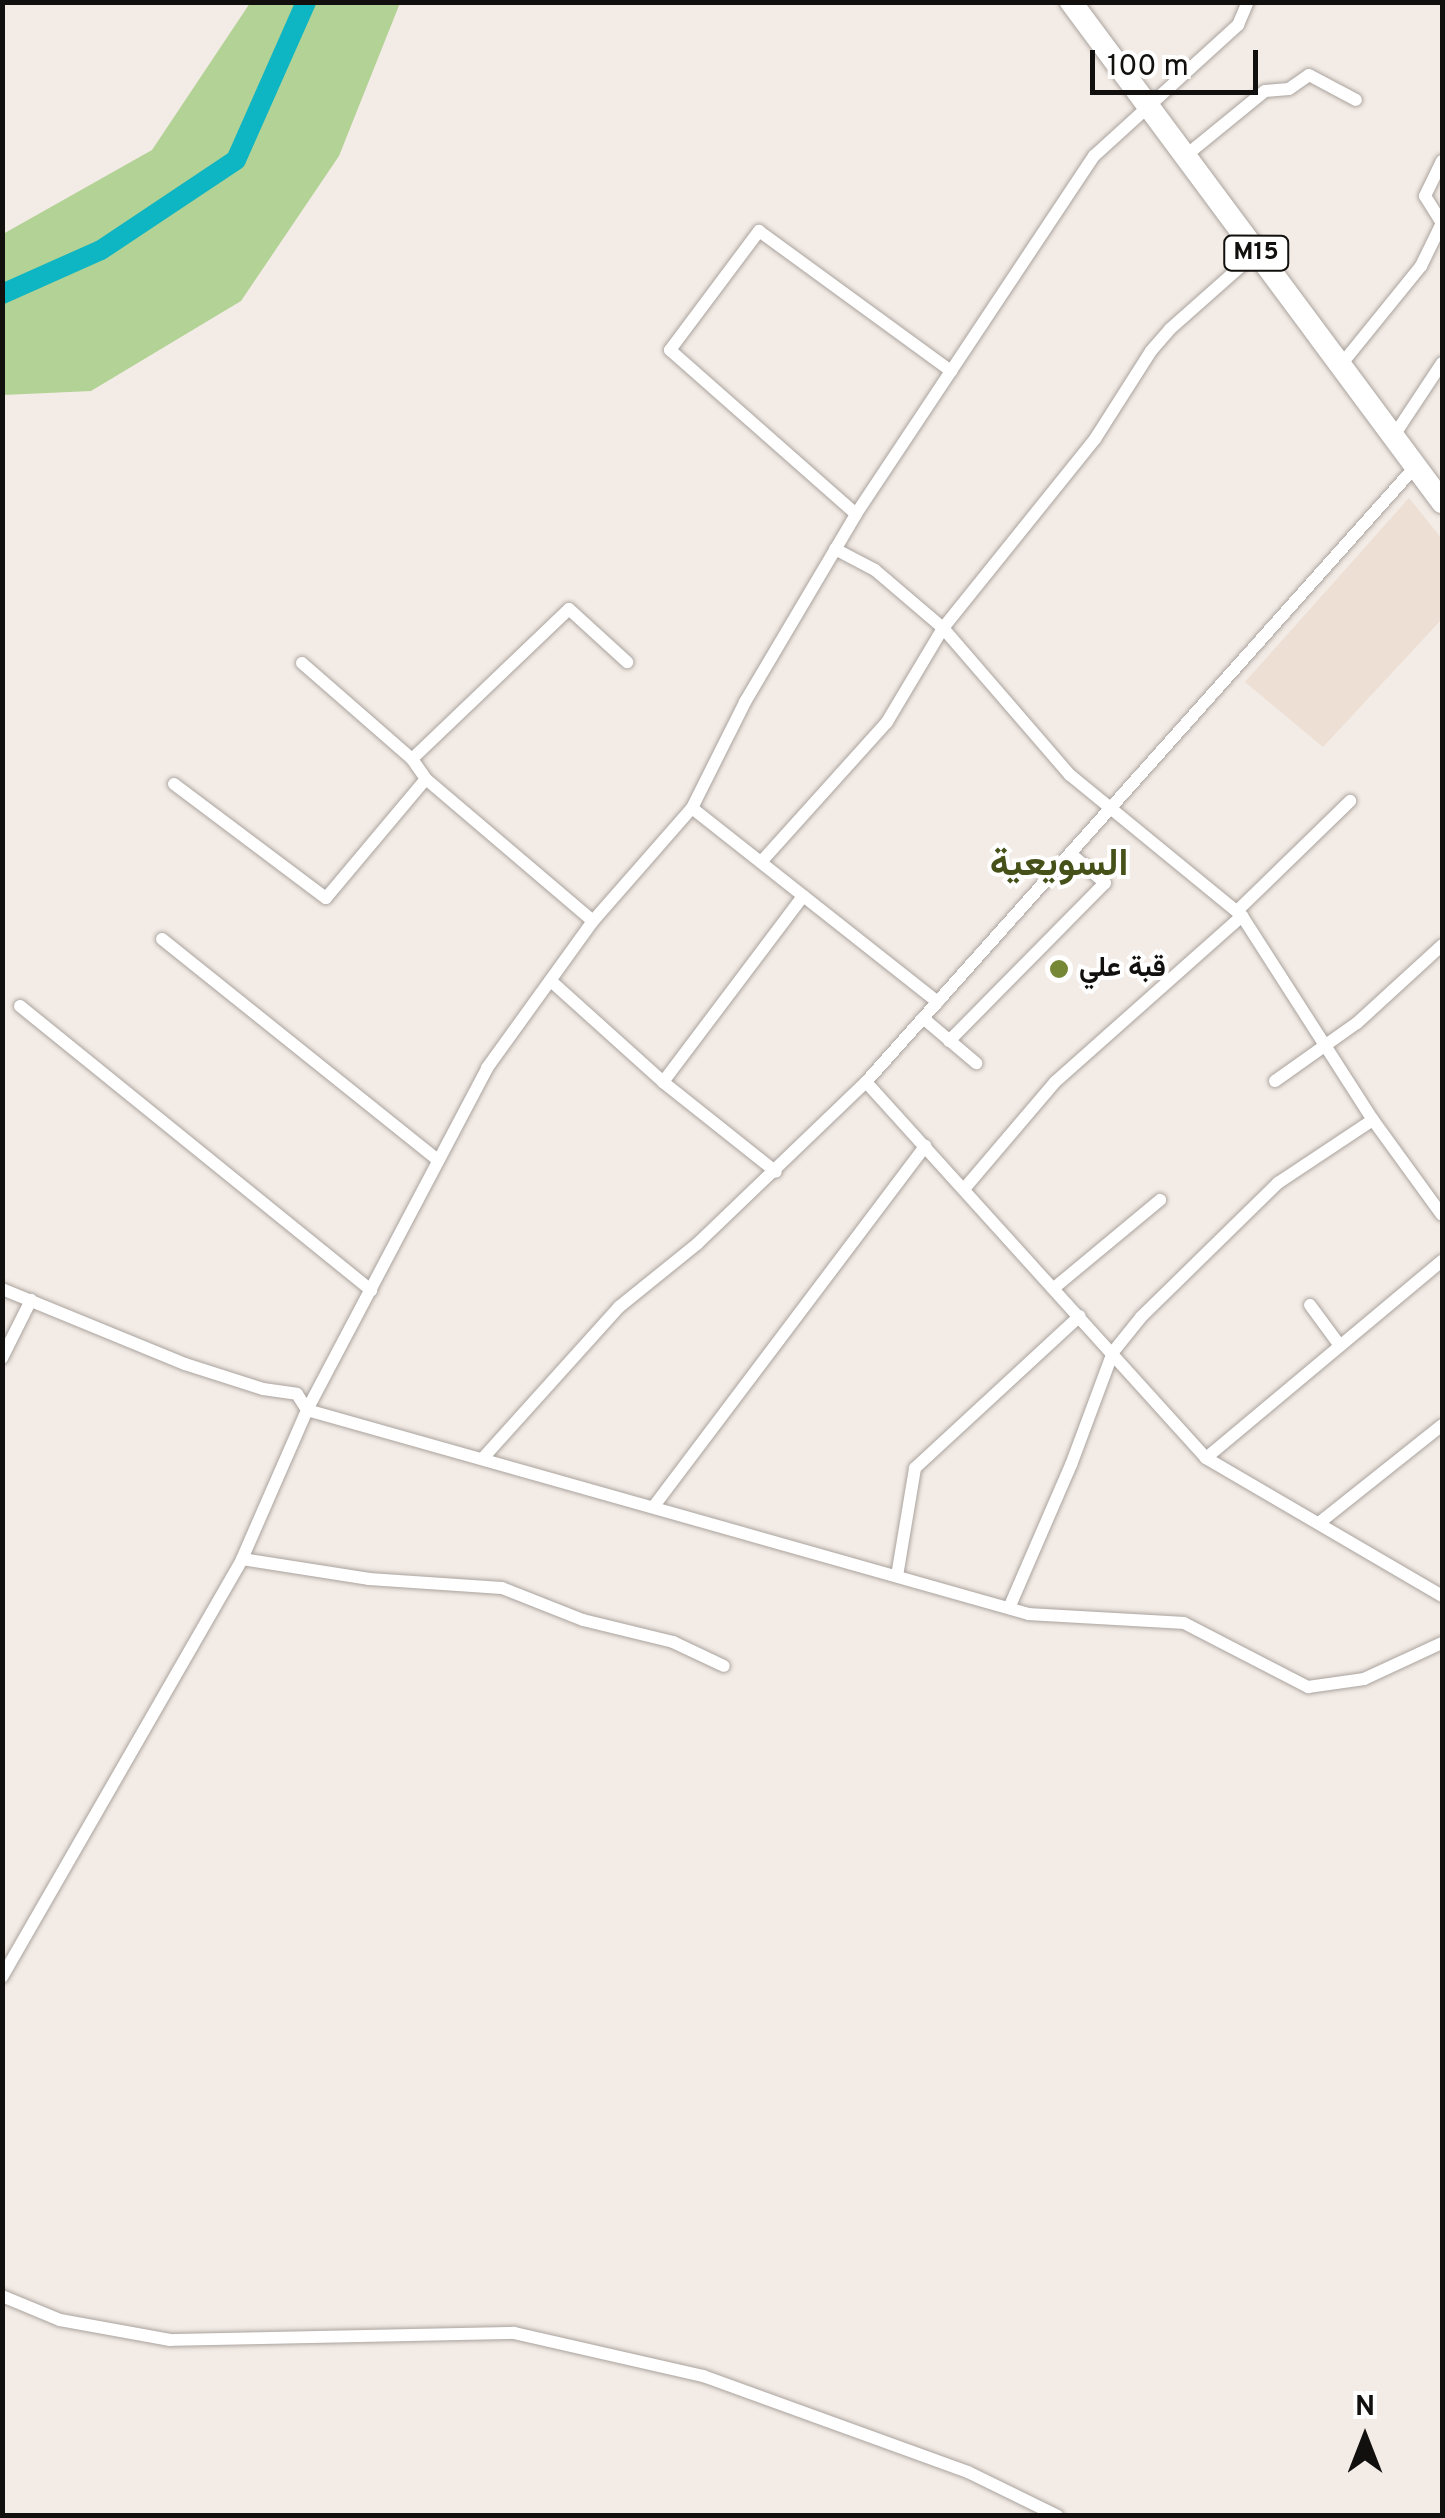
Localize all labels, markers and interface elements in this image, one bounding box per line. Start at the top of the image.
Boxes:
scale bar [1095,30,1262,92]
text: 100 m [1107,49,1189,86]
road number: M15 [1221,233,1291,273]
district label: السويعية [990,843,1128,889]
place label: قبة علي [1079,952,1166,986]
marker: قبة علي [1048,958,1070,980]
north arrow [1315,2388,1415,2488]
text: N [1355,2390,1375,2426]

